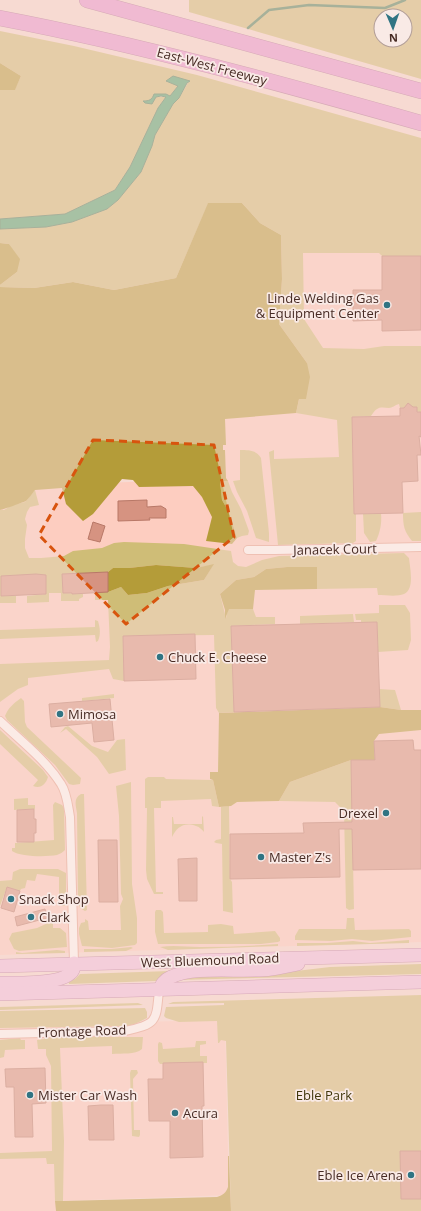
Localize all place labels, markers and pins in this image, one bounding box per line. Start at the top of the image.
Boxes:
place label: Linde Welding Gas & Equipment Center [256,289,380,322]
marker: Linde Welding Gas & Equipment Center [382,300,392,310]
place label: Chuck E. Cheese [168,648,267,666]
marker: Chuck E. Cheese [155,652,165,662]
place label: Mimosa [68,705,116,723]
marker: Mimosa [55,709,65,719]
place label: Drexel [339,804,378,822]
marker: Drexel [381,808,391,818]
place label: Master Z's [269,848,331,866]
marker: Master Z's [256,852,266,862]
place label: Snack Shop [19,890,89,908]
marker: Snack Shop [6,894,16,904]
place label: Clark [39,908,70,926]
marker: Clark [26,912,36,922]
place label: Mister Car Wash [38,1086,137,1104]
marker: Mister Car Wash [25,1090,35,1100]
place label: Acura [183,1104,218,1122]
marker: Acura [170,1108,180,1118]
place label: Eble Ice Arena [317,1166,403,1184]
marker: Eble Ice Arena [406,1170,416,1180]

